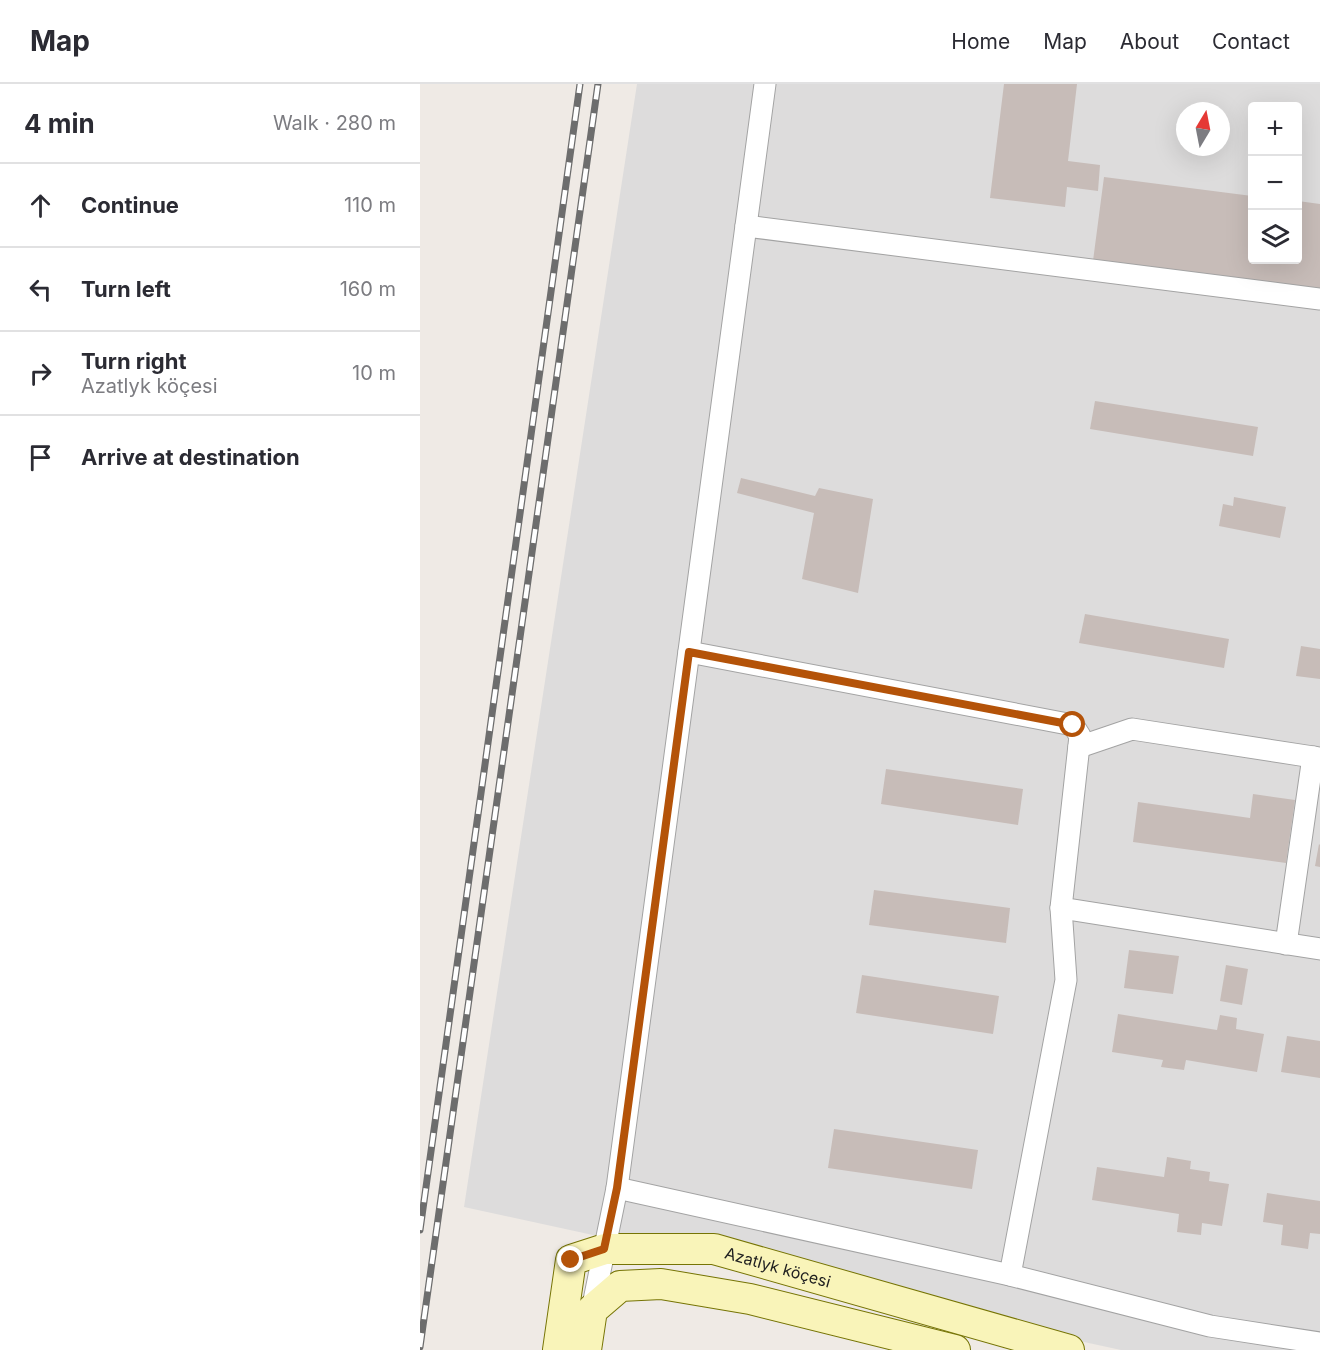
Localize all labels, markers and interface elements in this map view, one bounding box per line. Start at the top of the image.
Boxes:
text: Map [30,24,90,58]
text: Home [951,29,1010,54]
text: Map [1043,29,1087,54]
text: About [1120,29,1179,54]
text: Contact [1212,29,1290,54]
north arrow [1176,102,1230,156]
map controls [1248,102,1302,264]
button: + [1248,102,1302,156]
text: 4 min [24,108,95,139]
text: Walk · 280 m [273,111,396,135]
button: − [1248,156,1302,210]
icon: ahead [24,189,57,222]
text: Continue [81,192,179,218]
text: 110 m [344,193,396,217]
button: layers [1248,210,1302,264]
icon: left [24,273,57,306]
text: Turn left [81,276,171,302]
text: 160 m [340,277,396,301]
text: Turn right [81,348,187,374]
icon: right [24,357,57,390]
text: 10 m [352,361,396,385]
text: Azatlyk köçesi [81,374,218,398]
icon: arrive [24,441,57,474]
text: Arrive at destination [81,444,300,470]
route start [1059,711,1085,737]
street label: Azatlyk köçesi [723,1243,833,1292]
route end [557,1246,583,1272]

